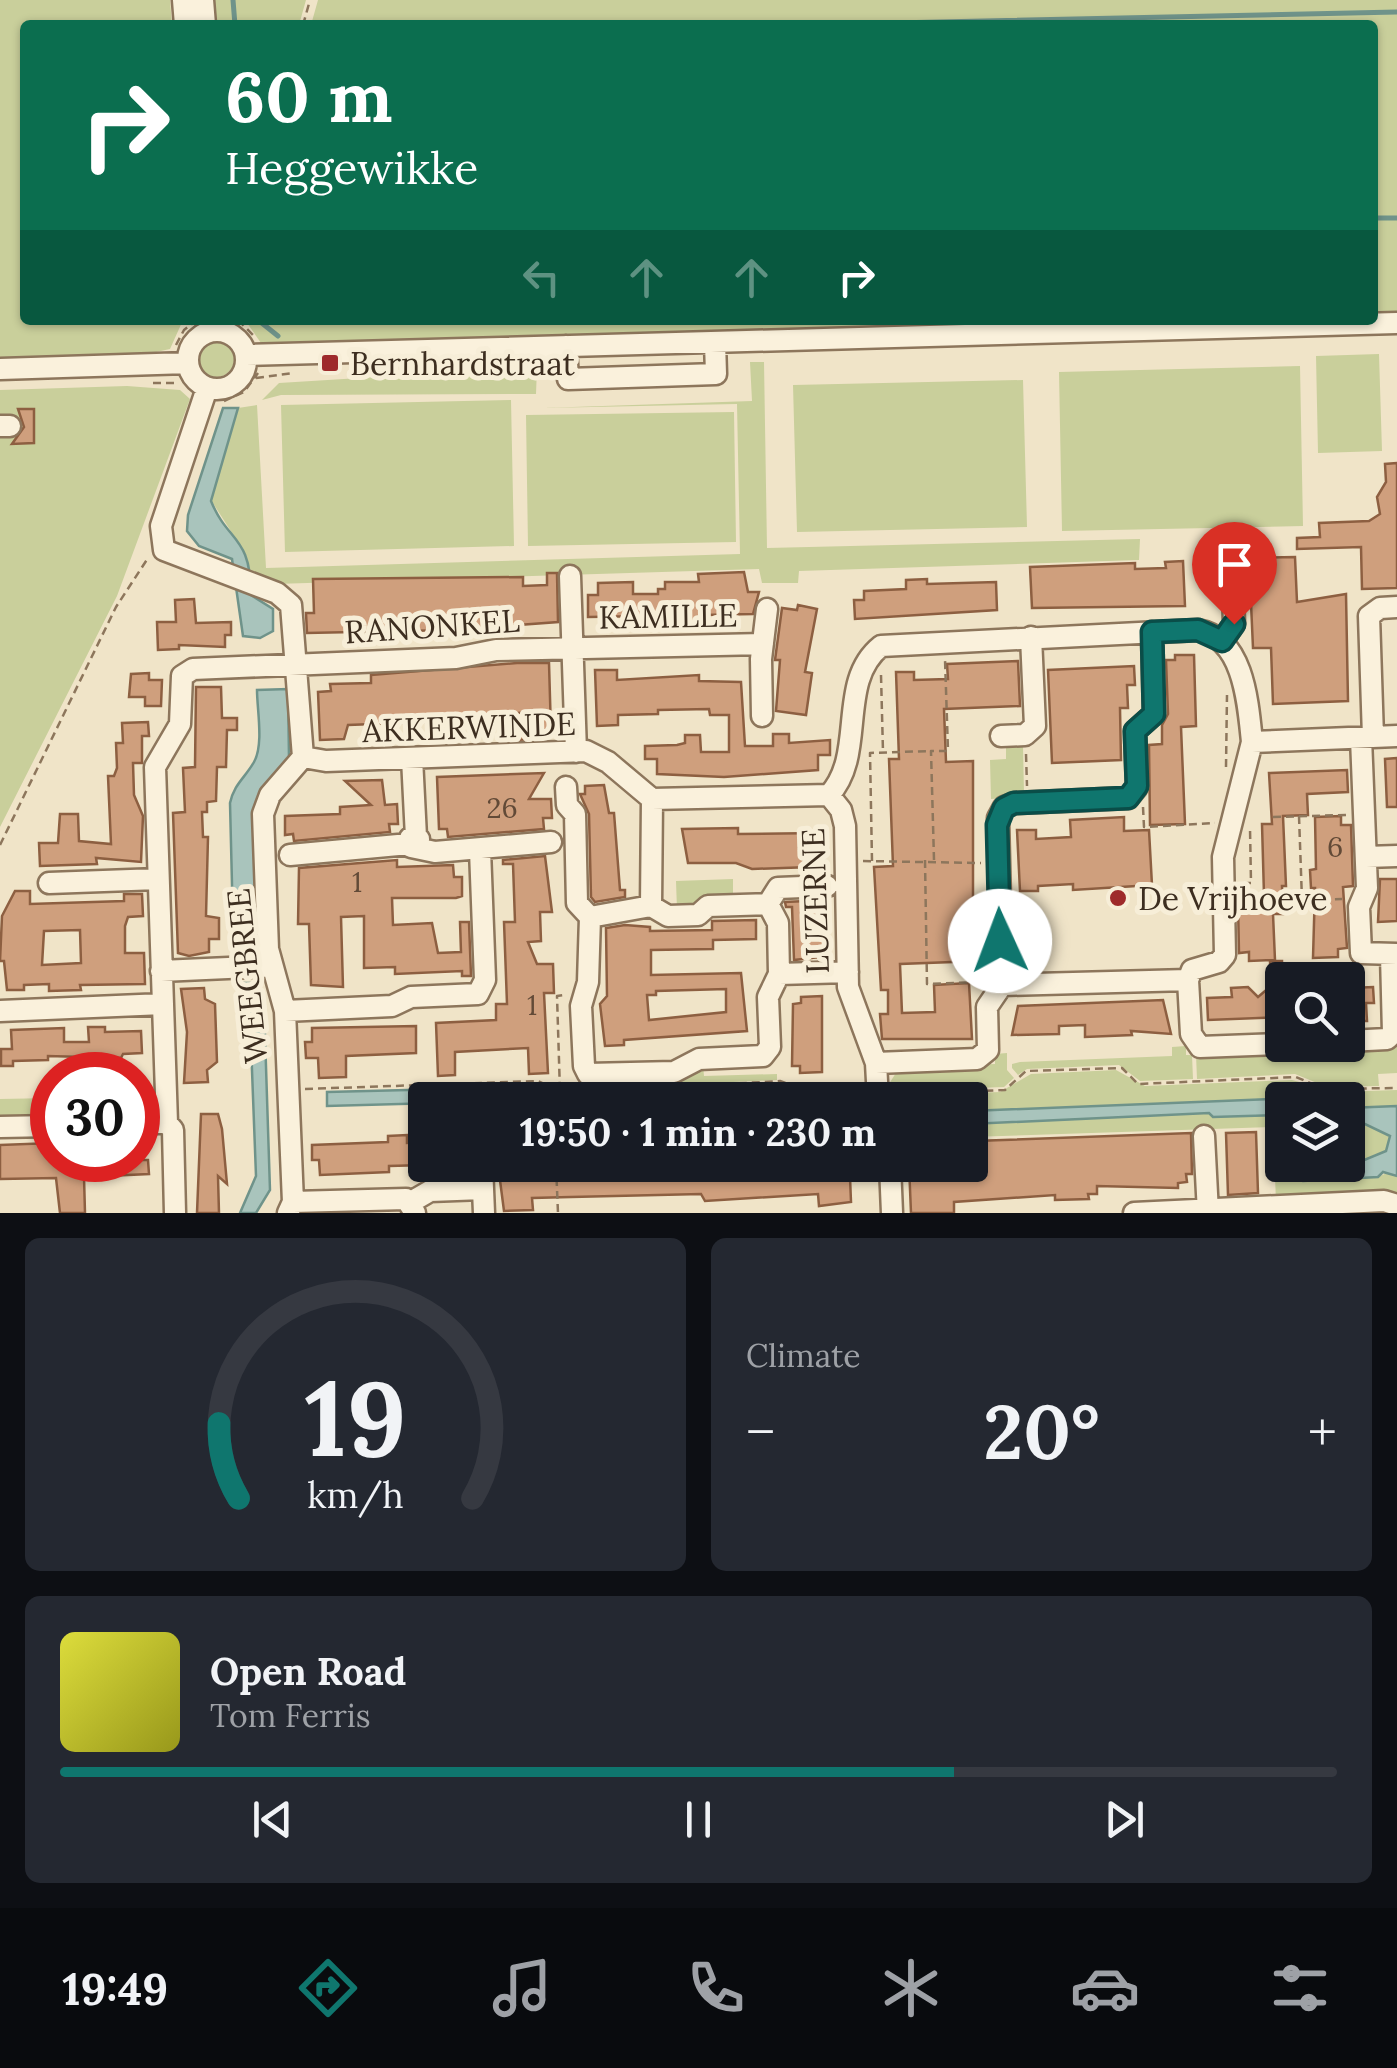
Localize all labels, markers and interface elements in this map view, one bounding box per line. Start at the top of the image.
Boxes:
text: 60 m [225,52,393,141]
icon: right [60,60,190,190]
text: Heggewikke [225,139,478,196]
icon: left [514,250,569,305]
icon: ahead [619,250,674,305]
icon: ahead [724,250,779,305]
icon: right [829,250,884,305]
place label: Bernhardstraat [350,343,576,384]
marker: Bernhardstraat [319,352,341,374]
pin [1192,522,1277,625]
icon: arrive [1207,537,1262,592]
street label: KAMILLE [598,594,738,638]
street label: RANONKEL [343,599,521,653]
street label: AKKERWINDE [360,703,577,751]
house number: 26 [486,790,518,826]
street label: LUZERNE [792,827,838,975]
house number: 6 [1327,829,1343,865]
house number: 1 [352,864,362,900]
place label: De Vrijhoeve [1138,878,1328,919]
street label: WEEGBREE [217,887,277,1065]
marker: De Vrijhoeve [1107,887,1129,909]
position arrow [948,889,1052,993]
map controls [1265,962,1365,1182]
button: search [1265,962,1365,1062]
house number: 1 [527,987,537,1023]
speed limit sign: 30 [30,1052,160,1182]
button: layers [1265,1082,1365,1182]
text: 19:50 · 1 min · 230 m [520,1108,876,1156]
text: Climate [746,1335,861,1376]
text: 19 [304,1351,407,1484]
text: 20° [983,1384,1100,1480]
text: − [746,1397,775,1467]
text: + [1308,1397,1337,1467]
text: km/h [307,1472,404,1518]
text: Open Road [210,1647,406,1695]
text: Tom Ferris [210,1695,371,1736]
icon: previous [245,1792,300,1847]
icon: pause [671,1792,726,1847]
icon: next [1097,1792,1152,1847]
icon: directions [293,1953,363,2023]
icon: music [487,1953,557,2023]
icon: phone [681,1953,751,2023]
icon: climate [876,1953,946,2023]
icon: car [1070,1953,1140,2023]
icon: filters [1265,1953,1335,2023]
text: 19:49 [62,1960,168,2017]

